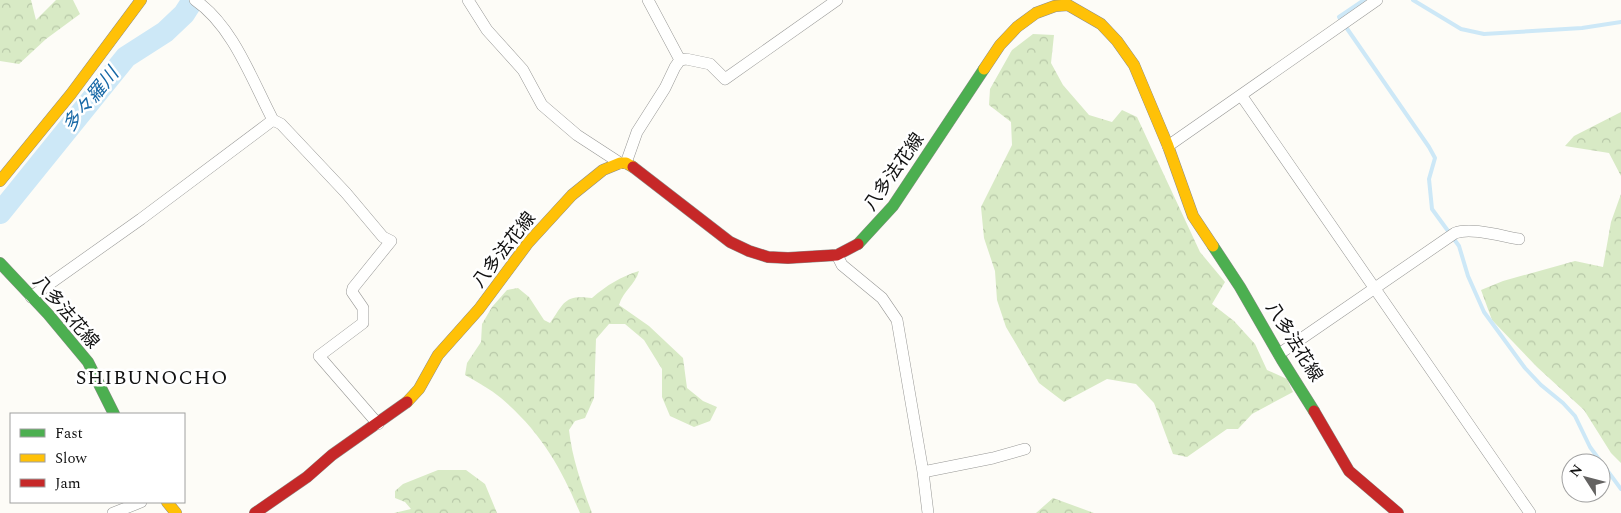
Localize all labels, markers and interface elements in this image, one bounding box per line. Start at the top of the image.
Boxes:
water label: 多々羅川 [56,60,127,139]
street label: 八多法花線 [857,127,931,217]
street label: 八多法花線 [466,206,542,294]
street label: 八多法花線 [26,269,106,355]
street label: 八多法花線 [1259,297,1329,387]
district label: SHIBUNOCHO [76,363,228,393]
legend [10,413,185,503]
text: Fast [55,422,83,445]
text: Slow [55,447,87,470]
north arrow [1561,453,1611,503]
text: N [1564,460,1588,481]
text: Jam [55,472,81,495]

